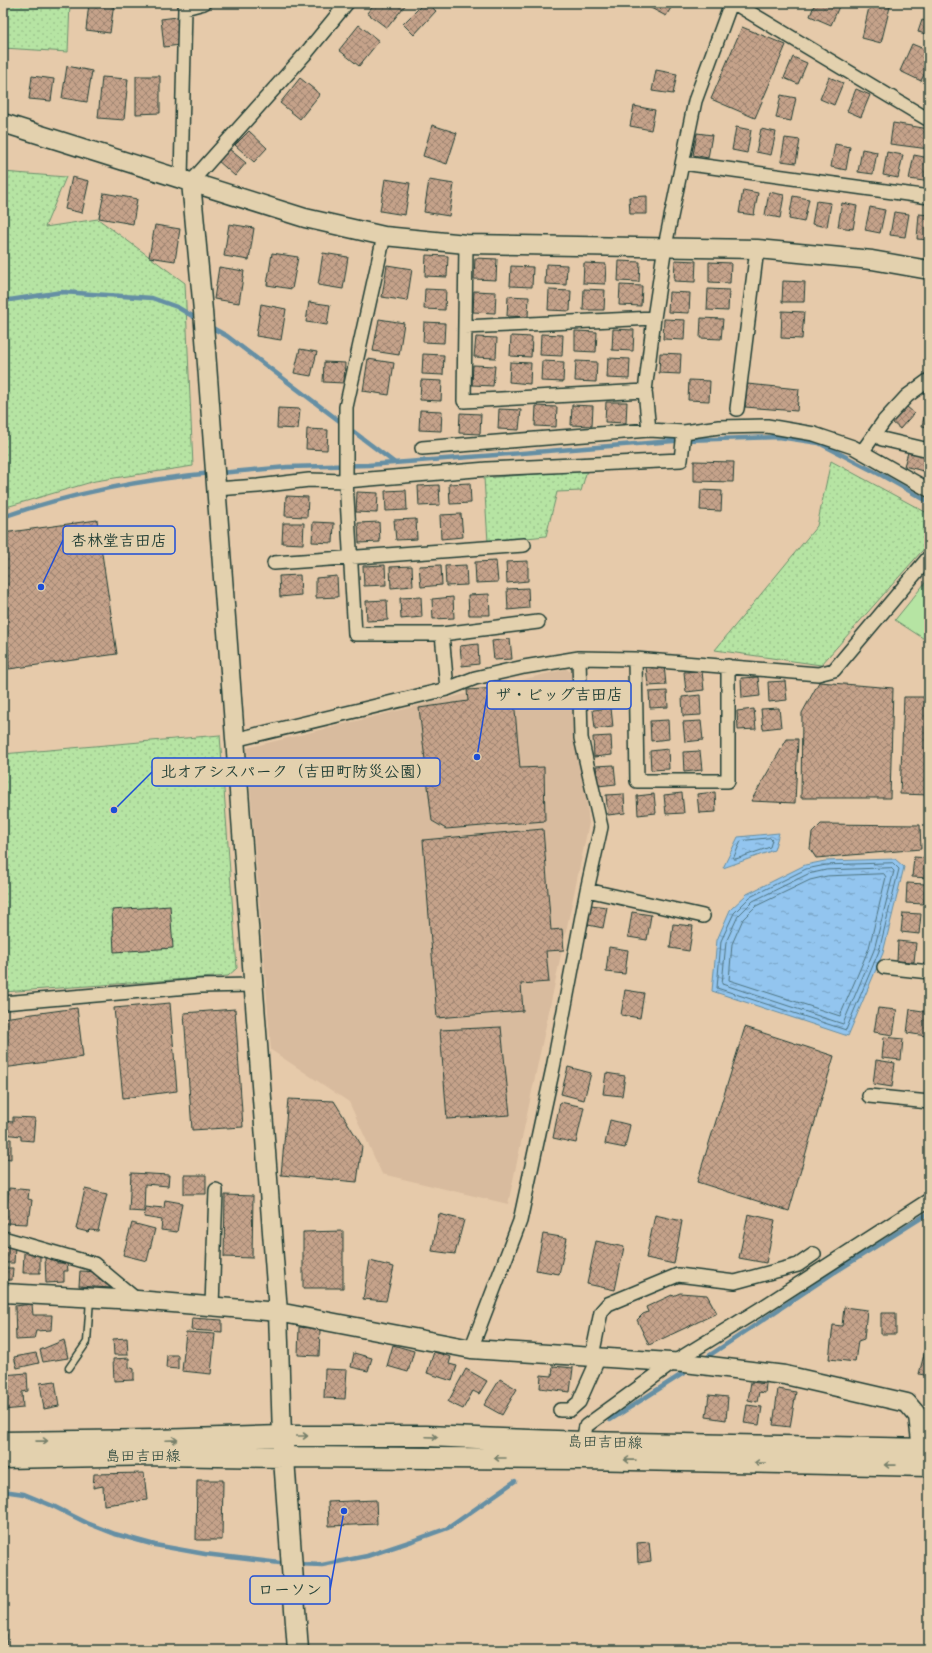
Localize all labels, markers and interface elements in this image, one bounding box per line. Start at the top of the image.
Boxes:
callout: 杏林堂吉田店 [63,526,175,554]
text: 杏林堂吉田店 [71,531,167,550]
callout: ザ・ビッグ吉田店 [487,681,631,709]
text: ザ・ビッグ吉田店 [495,685,623,704]
callout: 北オアシスパーク（吉田町防災公園） [152,758,440,786]
text: 北オアシスパーク（吉田町防災公園） [160,762,432,781]
one-way arrow [295,1432,308,1440]
street label: 島田吉田線 [567,1432,643,1452]
one-way arrow [425,1433,438,1440]
one-way arrow [165,1436,178,1443]
one-way arrow [35,1437,48,1445]
street label: 島田吉田線 [105,1447,181,1465]
one-way arrow [494,1455,507,1462]
one-way arrow [624,1456,637,1464]
one-way arrow [754,1459,767,1467]
one-way arrow [884,1462,897,1469]
callout: ローソン [250,1576,330,1604]
text: ローソン [258,1580,322,1599]

